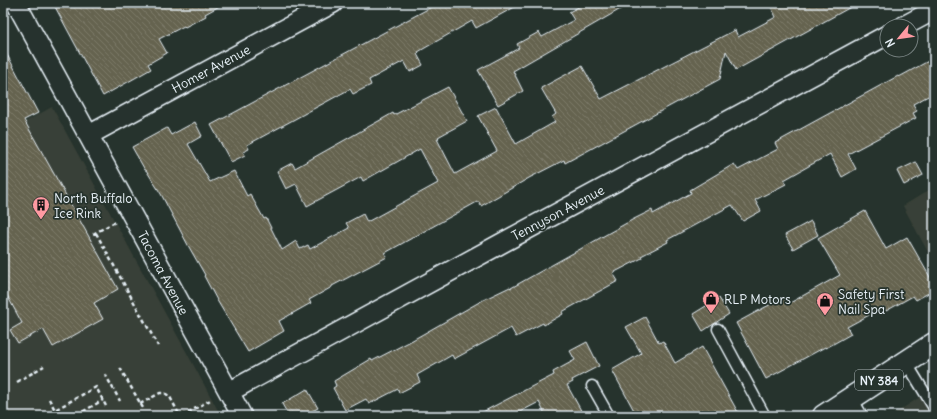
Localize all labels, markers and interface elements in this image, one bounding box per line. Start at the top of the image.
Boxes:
north arrow [879,18,919,58]
text: N [882,36,898,50]
street label: Homer Avenue [169,41,253,97]
street label: Tennyson Avenue [509,181,607,245]
place label: North Buffalo Ice Rink [54,190,133,222]
building icon: North Buffalo Ice Rink [31,195,51,220]
street label: Tacoma Avenue [134,228,192,318]
place label: Safety First Nail Spa [838,286,905,318]
shop icon: RLP Motors [701,289,721,314]
place label: RLP Motors [724,291,791,308]
shop icon: Safety First Nail Spa [815,291,835,316]
road number: NY 384 [855,370,903,390]

